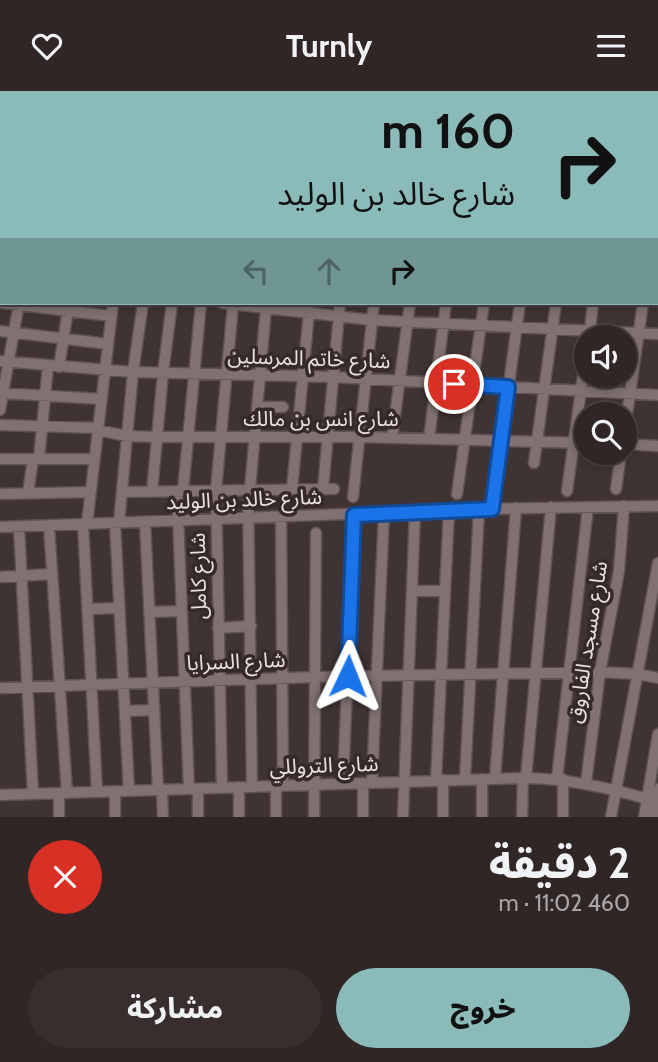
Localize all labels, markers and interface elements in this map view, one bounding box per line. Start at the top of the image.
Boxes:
text: Turnly [286,26,372,65]
icon: heart [28,27,66,65]
icon: menu [592,27,630,65]
text: 160 m [381,101,515,160]
icon: right [539,119,630,210]
text: شارع خالد بن الوليد [277,174,515,213]
icon: left [237,252,275,290]
icon: ahead [310,252,348,290]
icon: right [383,252,421,290]
map controls [574,325,637,465]
button: sound [574,325,637,388]
street label: شارع خاتم المرسلين [227,343,391,376]
pin [424,354,484,414]
icon: arrive [435,365,473,403]
button: search [574,402,637,465]
street label: شارع انس بن مالك [243,406,399,434]
street label: شارع خالد بن الوليد [166,484,323,517]
street label: شارع كامل [185,532,214,620]
street label: شارع مسجد الفاروق [562,559,615,725]
position arrow [311,639,385,713]
street label: شارع السرايا [186,647,286,678]
street label: شارع التروللي [269,751,379,783]
text: 2 دقيقة [489,837,630,889]
button: close [28,840,102,914]
text: 460 m · 11:02 [499,889,630,917]
button: مشاركة [28,968,322,1048]
button: خروج [336,968,630,1048]

